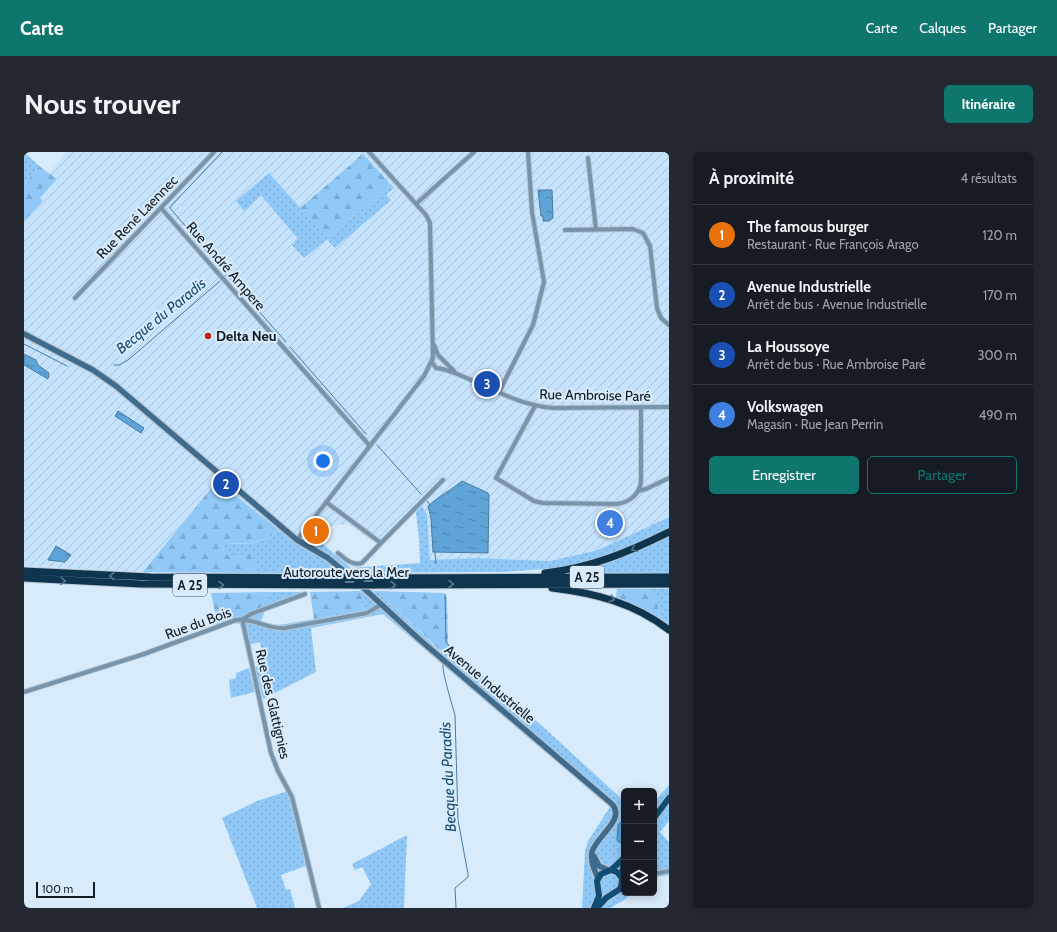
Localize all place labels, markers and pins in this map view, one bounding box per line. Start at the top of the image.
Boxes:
place label: Delta Neu [216,327,276,345]
marker: Delta Neu [203,331,213,341]
pin: 3 [474,369,500,399]
pin: 2 [213,469,239,499]
pin: 4 [597,508,623,538]
pin: 1 [303,516,329,546]

